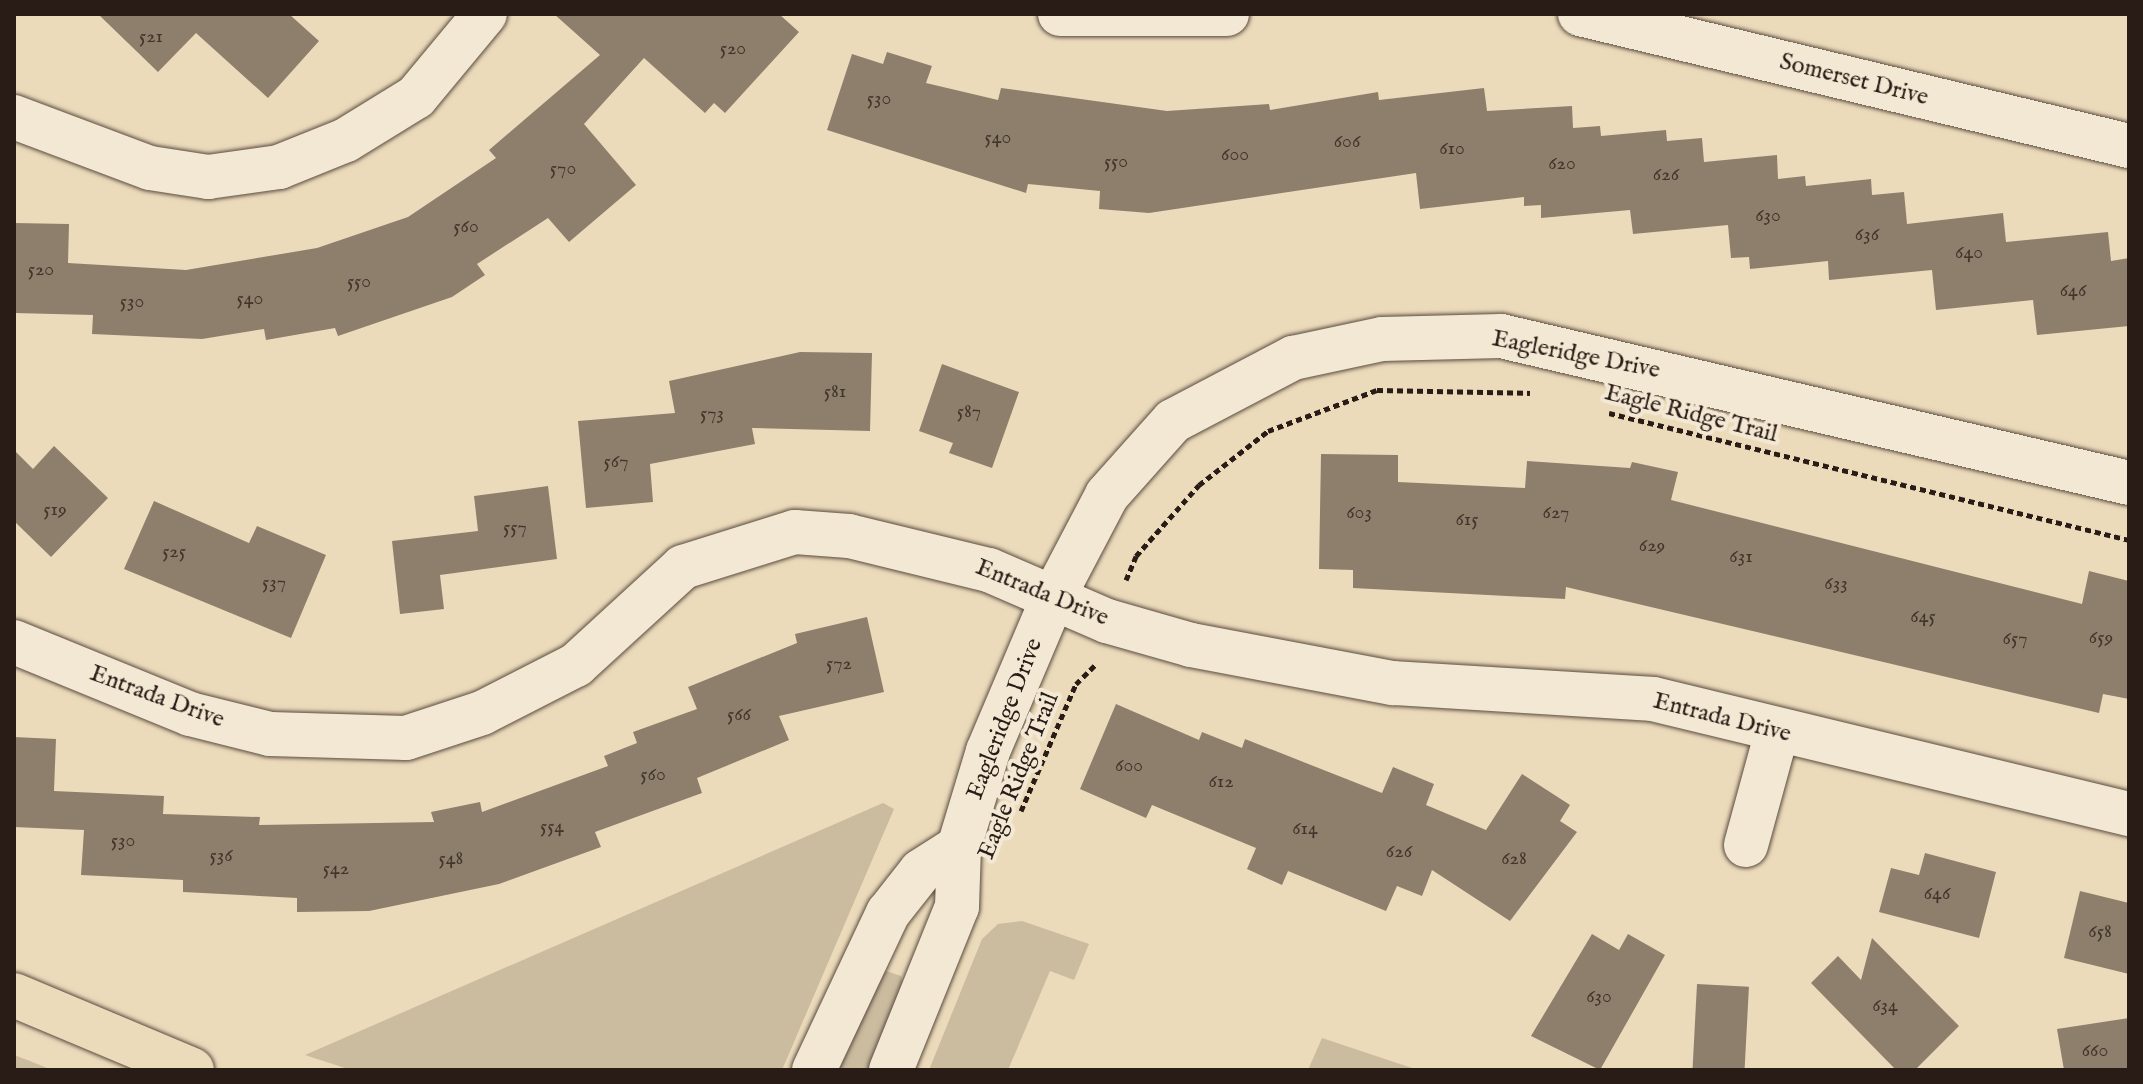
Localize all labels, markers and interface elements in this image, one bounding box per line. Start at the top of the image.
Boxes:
house number: 521 [139,24,163,48]
house number: 520 [720,36,746,60]
street label: Somerset Drive [1777,48,1931,112]
house number: 530 [867,86,891,110]
house number: 540 [985,125,1011,149]
house number: 606 [1334,129,1360,153]
house number: 610 [1439,136,1465,160]
house number: 600 [1221,142,1249,166]
house number: 550 [1104,149,1128,173]
house number: 620 [1548,151,1576,175]
house number: 570 [550,156,576,180]
house number: 626 [1653,162,1679,186]
house number: 630 [1755,203,1781,227]
house number: 560 [453,214,479,238]
house number: 636 [1855,222,1879,246]
house number: 640 [1955,240,1983,264]
house number: 520 [28,257,54,281]
house number: 550 [347,269,371,293]
house number: 646 [2060,278,2086,302]
house number: 540 [237,286,263,310]
house number: 530 [120,289,144,313]
street label: Eagleridge Drive [1490,325,1662,385]
house number: 581 [824,379,846,403]
street label: Eagle Ridge Trail [1602,379,1780,449]
house number: 587 [957,399,981,423]
house number: 573 [700,401,724,425]
house number: 567 [604,449,628,473]
house number: 519 [43,497,67,521]
house number: 603 [1346,500,1372,524]
house number: 627 [1543,500,1569,524]
house number: 615 [1455,507,1479,531]
house number: 557 [503,515,527,539]
house number: 629 [1639,533,1665,557]
house number: 525 [162,539,186,563]
house number: 631 [1729,544,1753,568]
street label: Entrada Drive [971,553,1113,633]
house number: 537 [262,570,286,594]
house number: 633 [1824,571,1848,595]
house number: 645 [1910,604,1936,628]
house number: 659 [2089,625,2113,649]
house number: 657 [2002,626,2028,650]
street label: Eagleridge Drive [961,634,1049,804]
house number: 572 [826,651,852,675]
street label: Entrada Drive [86,659,228,735]
street label: Entrada Drive [1650,687,1794,749]
street label: Eagle Ridge Trail [972,689,1066,863]
house number: 566 [727,702,751,726]
house number: 600 [1115,753,1143,777]
house number: 560 [640,762,666,786]
house number: 612 [1208,769,1234,793]
house number: 554 [540,814,564,838]
house number: 614 [1292,816,1318,840]
house number: 530 [111,828,135,852]
house number: 626 [1386,839,1412,863]
house number: 536 [209,843,233,867]
house number: 548 [439,846,463,870]
house number: 628 [1501,846,1527,870]
house number: 542 [323,856,349,880]
house number: 646 [1924,881,1950,905]
house number: 658 [2088,919,2112,943]
house number: 630 [1586,984,1612,1008]
house number: 634 [1872,993,1898,1017]
house number: 660 [2082,1038,2108,1062]

